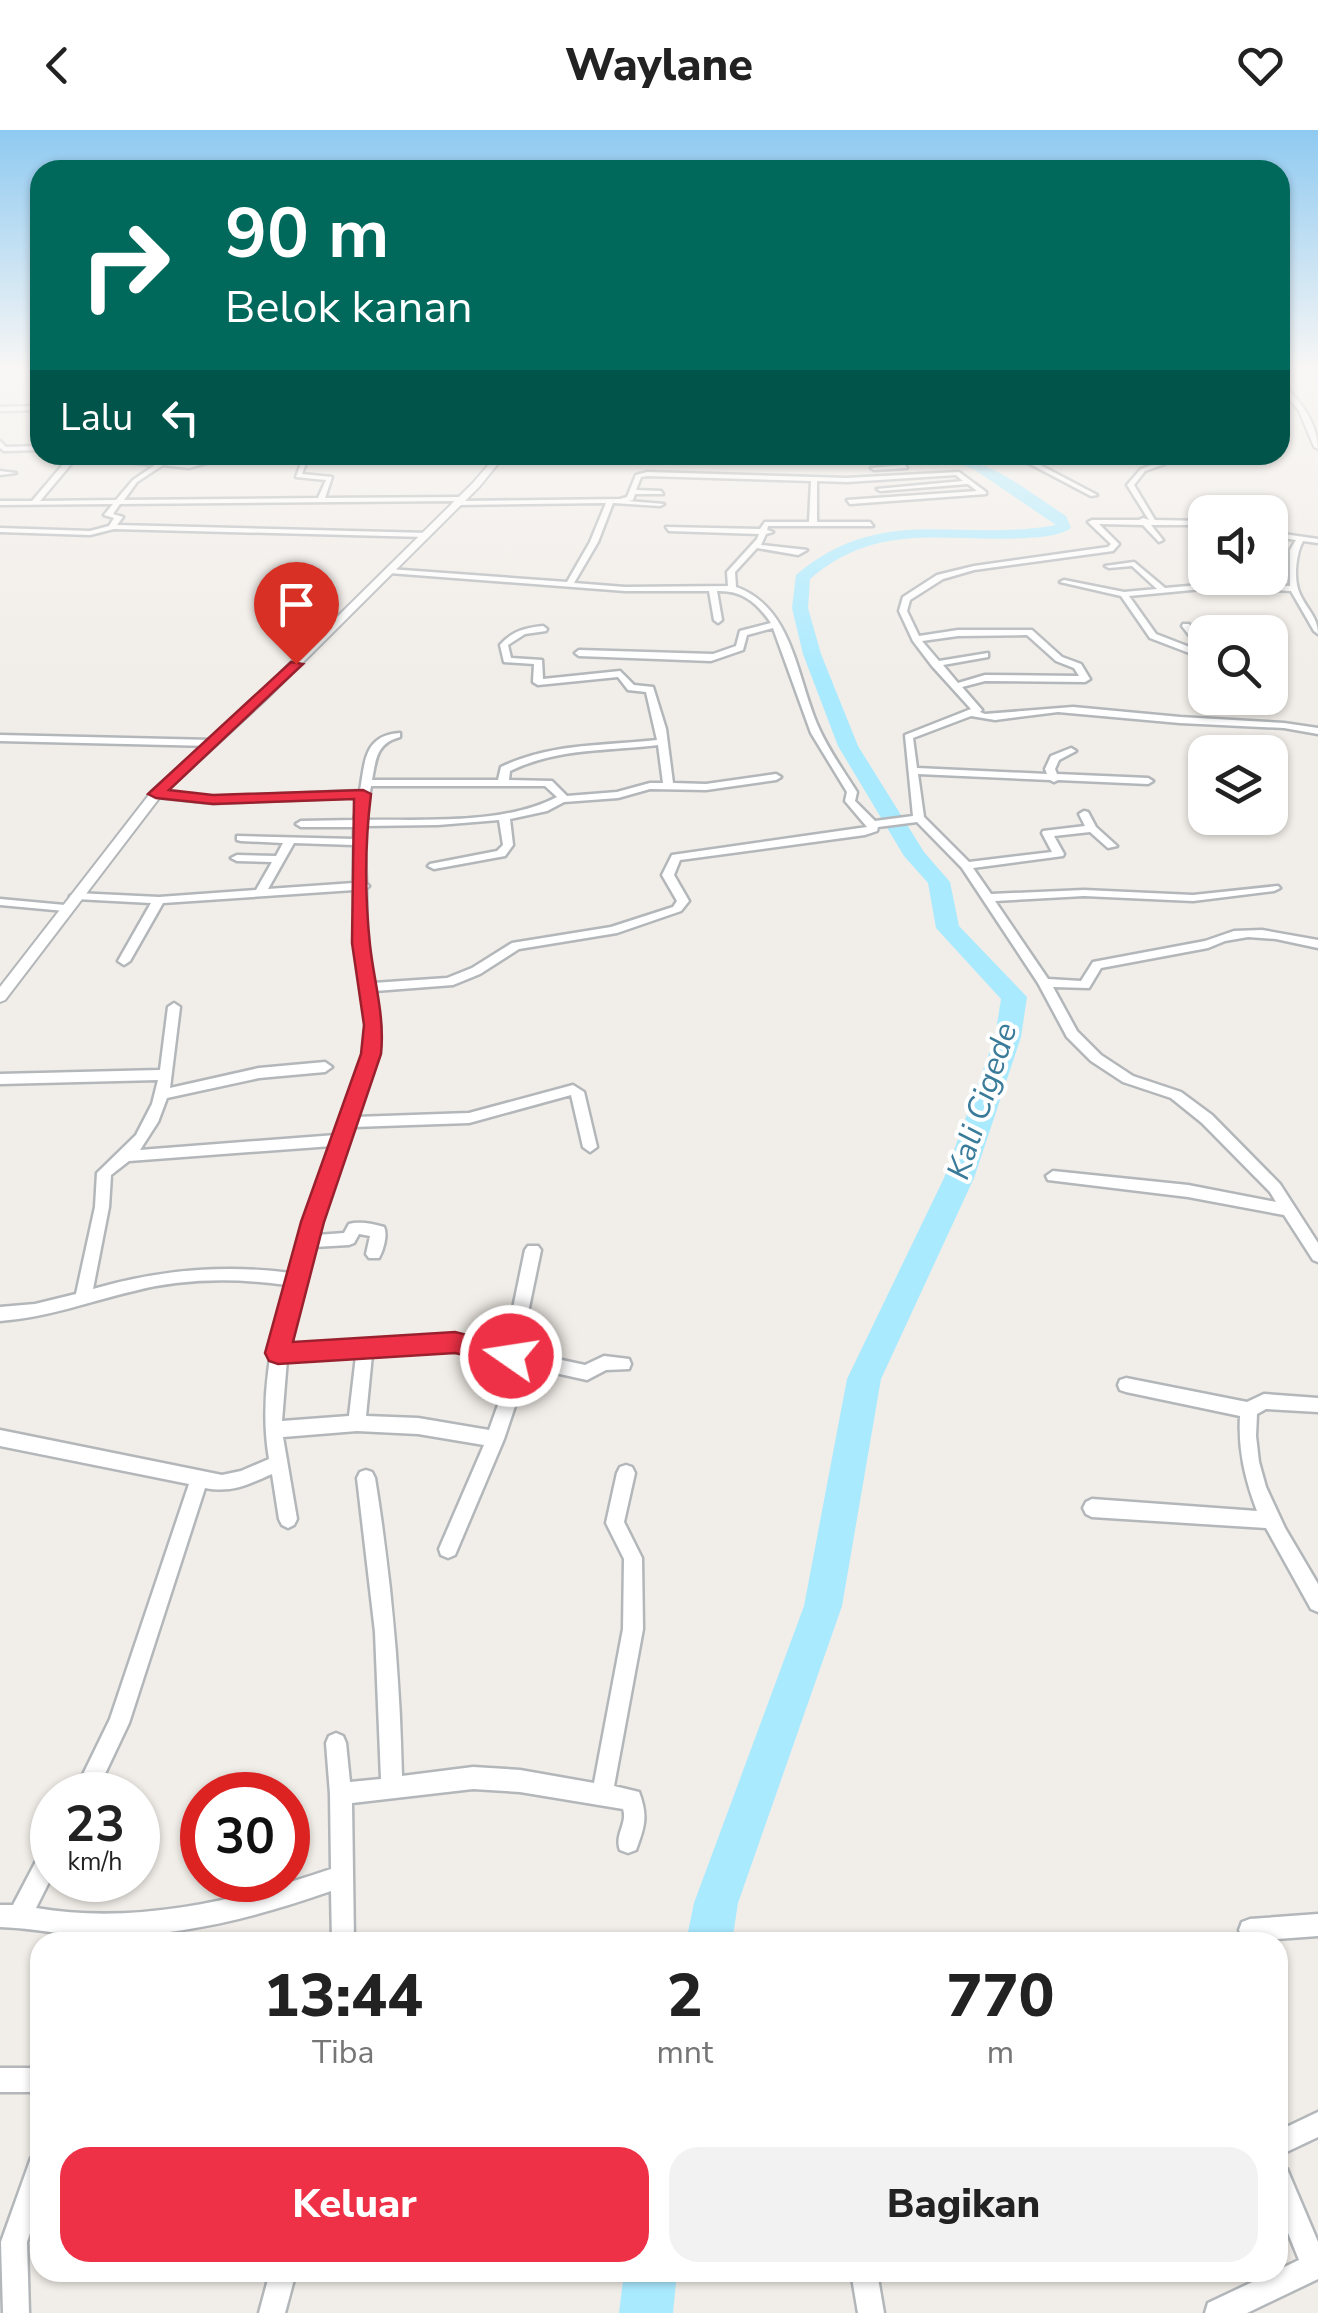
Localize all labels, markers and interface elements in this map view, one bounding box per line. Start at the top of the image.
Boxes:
text: Waylane [565,35,753,96]
icon: back [30,38,85,93]
icon: heart [1233,38,1288,93]
text: 90 m [225,186,389,282]
icon: right [60,200,190,330]
text: Belok kanan [225,277,473,338]
icon: left [153,390,208,445]
text: Lalu [60,392,133,443]
map controls [1188,495,1288,835]
button: sound [1188,495,1288,595]
pin [254,562,339,665]
icon: arrive [269,577,324,632]
button: search [1188,615,1288,715]
button: layers [1188,735,1288,835]
water label: Kali Cigede [936,1017,1028,1185]
position arrow [459,1304,563,1408]
speed limit sign: 30 [180,1772,310,1902]
text: 23 [65,1790,125,1859]
text: km/h [67,1845,123,1879]
text: 13:44 [263,1955,423,2037]
text: 2 [667,1955,703,2037]
text: 770 [947,1955,1055,2037]
text: Tiba [312,2031,374,2074]
text: mnt [656,2031,713,2074]
text: m [987,2031,1014,2074]
button: Keluar [60,2147,649,2262]
button: Bagikan [669,2147,1258,2262]

